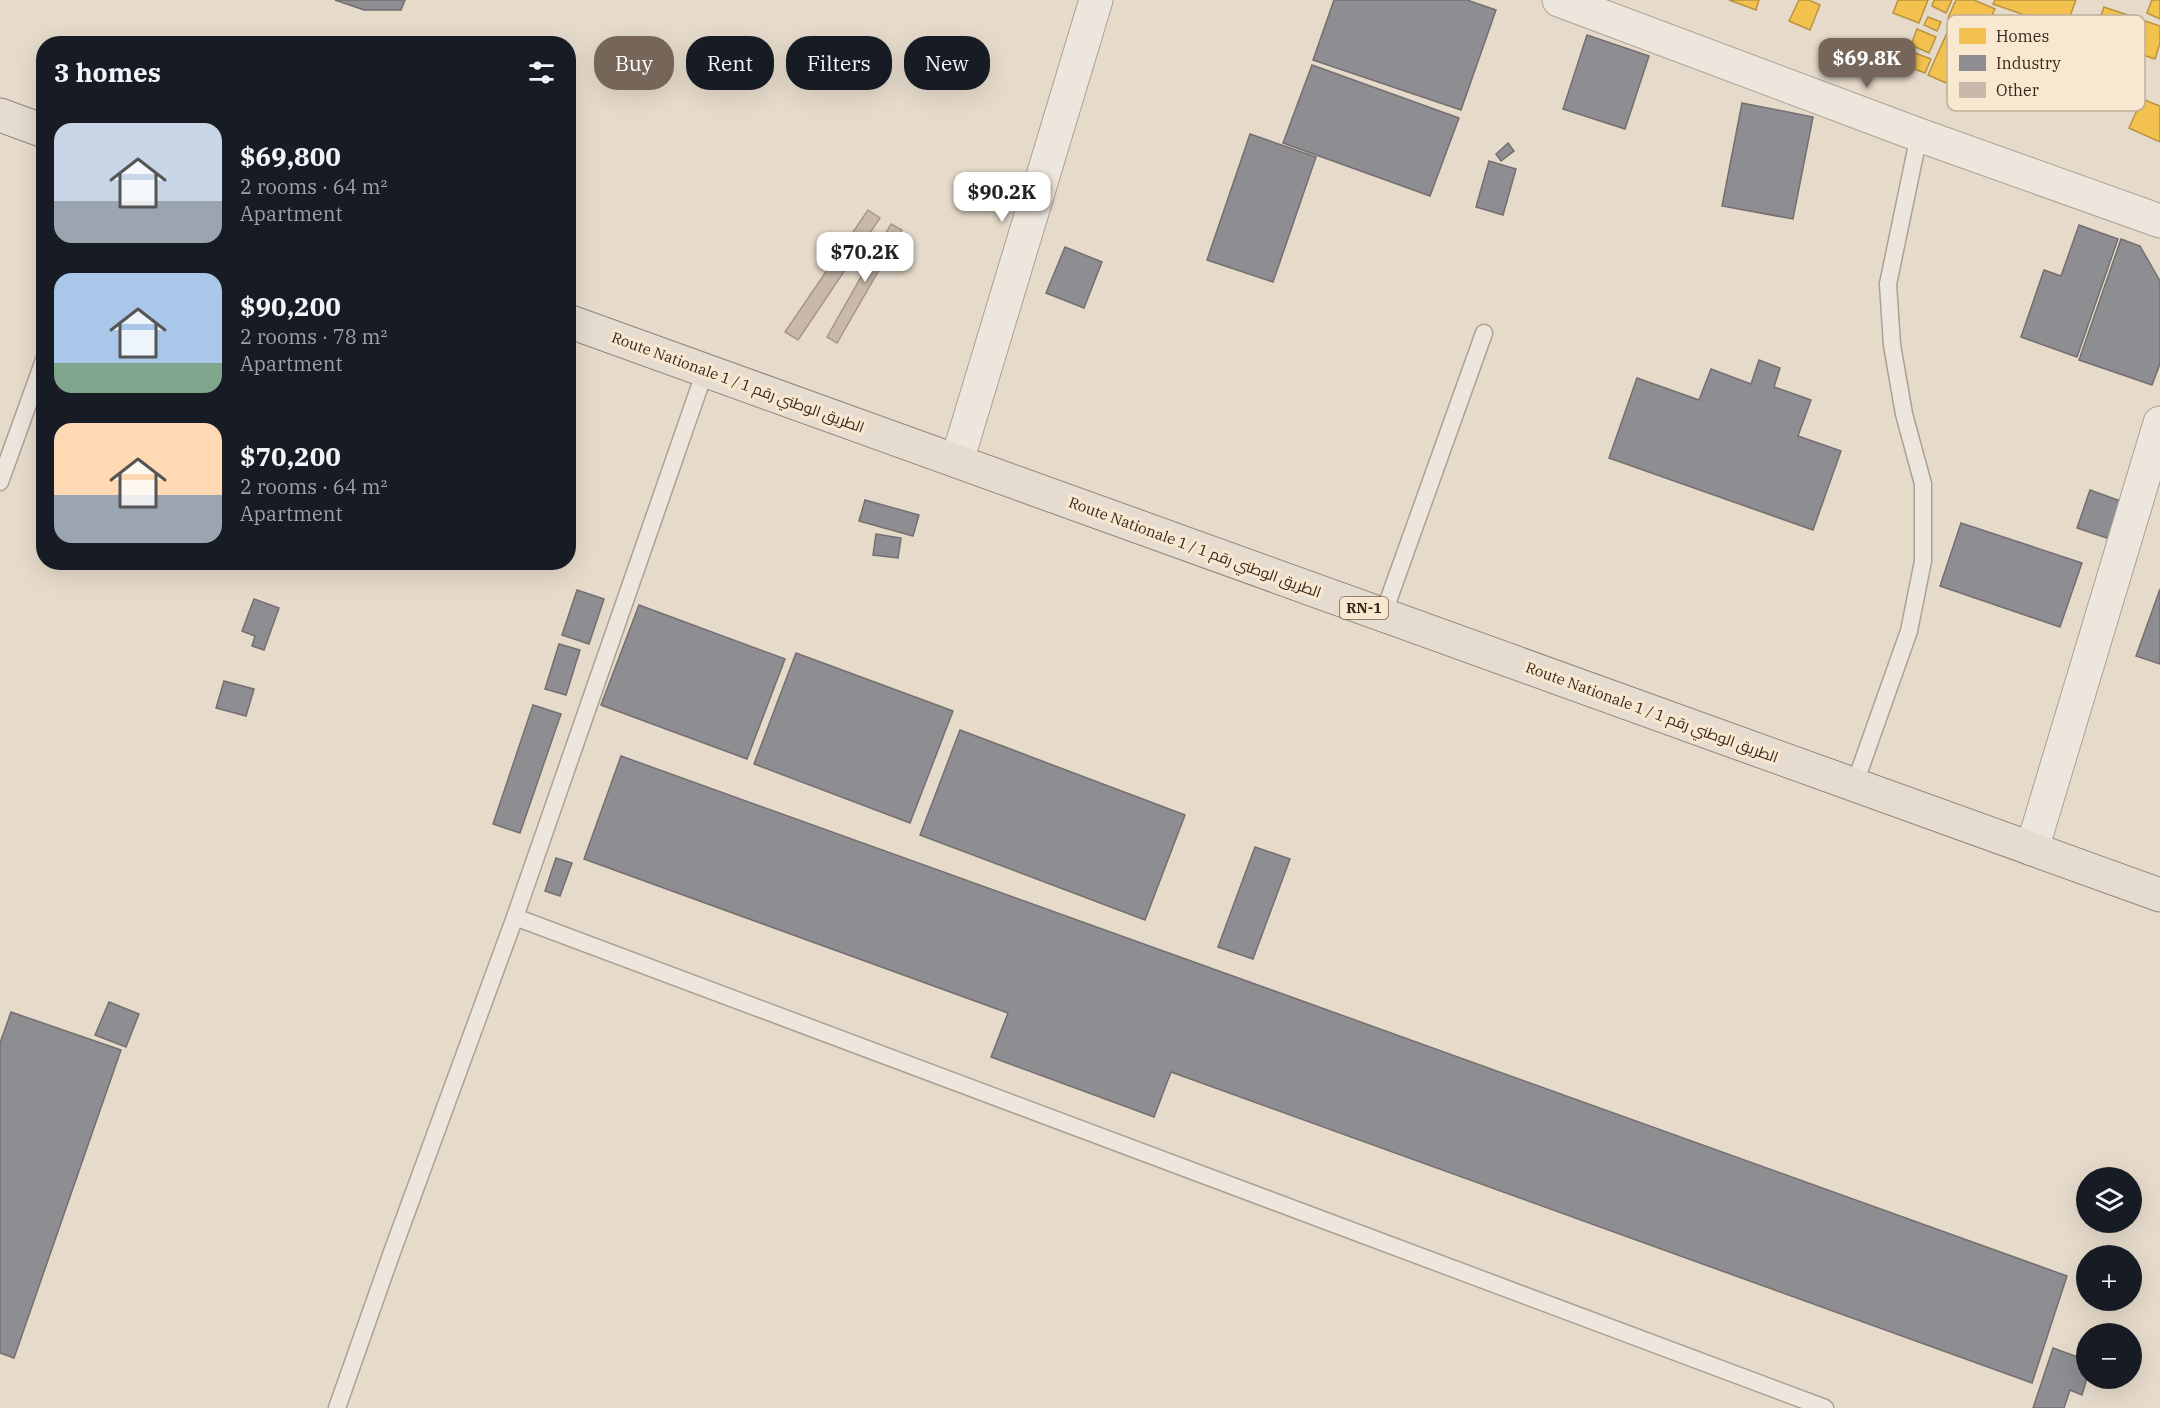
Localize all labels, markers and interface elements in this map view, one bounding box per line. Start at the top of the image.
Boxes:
legend [1947,15,2145,111]
text: Homes [1996,26,2049,46]
chip: Buy [594,36,674,90]
chip: Rent [686,36,774,90]
chip: Filters [786,36,892,90]
chip: New [904,36,990,90]
pin: $69.8K [1818,38,1916,89]
text: $69.8K [1833,44,1901,71]
text: Industry [1996,53,2061,73]
text: 3 homes [54,55,161,89]
icon: filters [525,56,558,89]
text: Other [1996,80,2039,100]
text: $69,800 [240,139,341,173]
icon: home [102,147,174,219]
pin: $90.2K [953,172,1051,223]
text: 2 rooms · 64 m² [240,173,387,200]
text: $90.2K [968,178,1036,205]
text: Apartment [240,200,343,227]
pin: $70.2K [816,232,914,283]
text: $70.2K [831,238,899,265]
text: $90,200 [240,289,341,323]
icon: home [102,297,174,369]
text: 2 rooms · 78 m² [240,323,387,350]
street label: Route Nationale 1 / الطريق الوطني رقم 1 [608,327,867,439]
text: Apartment [240,350,343,377]
text: $70,200 [240,439,341,473]
icon: home [102,447,174,519]
text: 2 rooms · 64 m² [240,473,387,500]
street label: Route Nationale 1 / الطريق الوطني رقم 1 [1065,492,1324,604]
text: Apartment [240,500,343,527]
road number: RN-1 [1340,597,1388,619]
street label: Route Nationale 1 / الطريق الوطني رقم 1 [1522,657,1781,769]
map controls [2076,1167,2142,1389]
button: layers [2076,1167,2142,1233]
button: + [2076,1245,2142,1311]
button: − [2076,1323,2142,1389]

